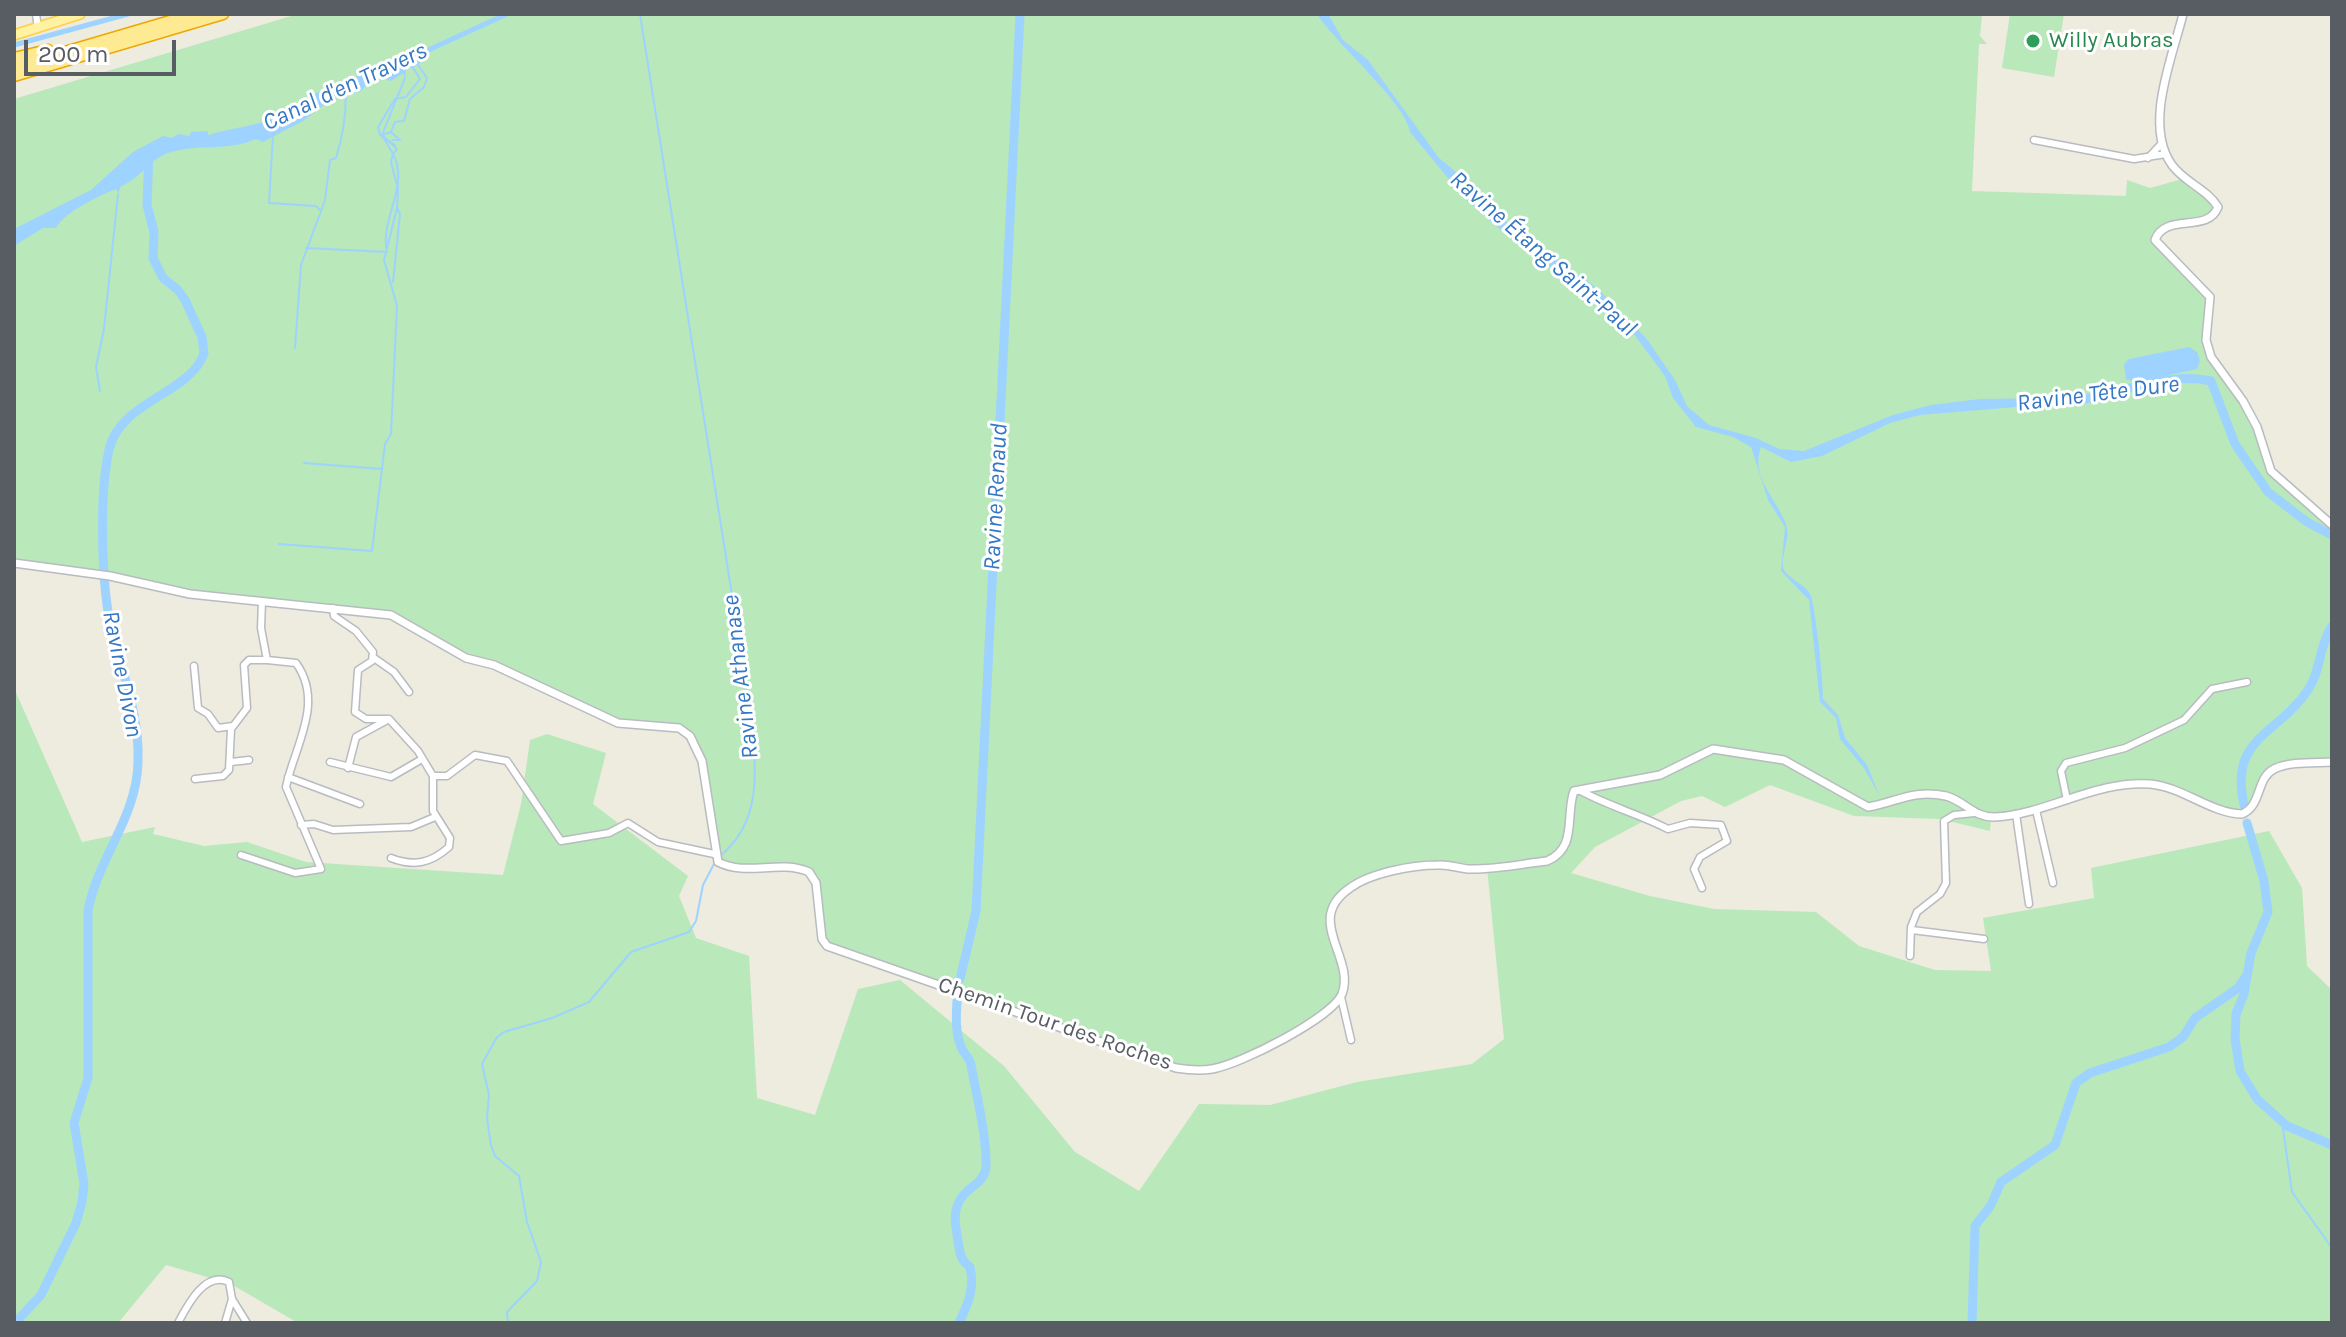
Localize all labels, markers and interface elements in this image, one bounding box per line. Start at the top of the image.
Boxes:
scale bar [28,24,180,74]
place label: Willy Aubras [2049,28,2174,54]
marker: Willy Aubras [2024,32,2042,50]
water label: Canal d'en Travers [258,36,432,138]
text: 200 m [38,40,109,68]
water label: Ravine Étang Saint-Paul [1444,165,1642,343]
water label: Ravine Tête Dure [2015,370,2181,418]
water label: Ravine Renaud [978,423,1014,571]
water label: Ravine Athanase [717,593,765,761]
water label: Ravine Divon [96,608,148,740]
street label: Chemin Tour des Roches [935,972,1175,1076]

